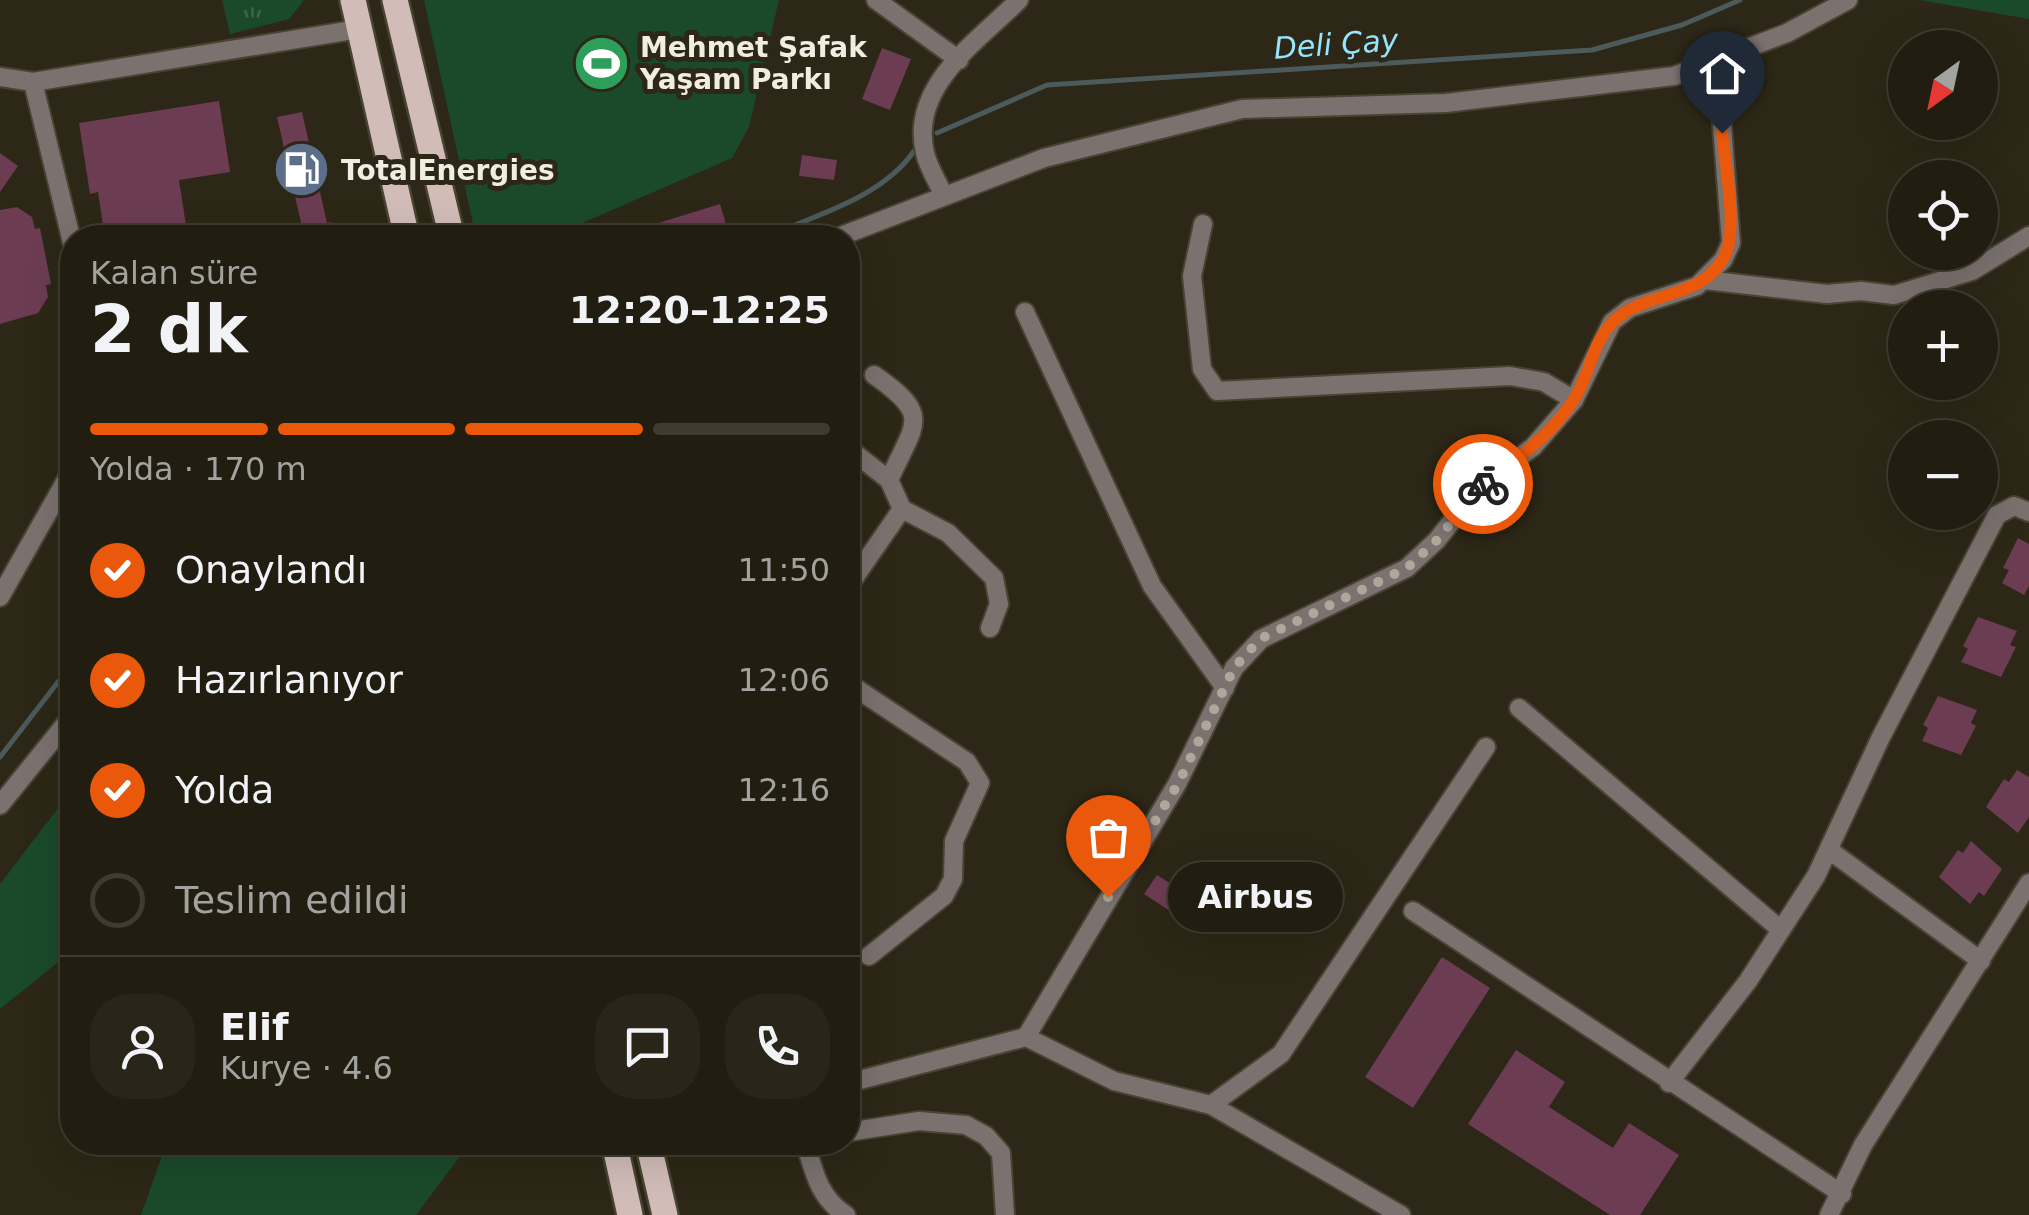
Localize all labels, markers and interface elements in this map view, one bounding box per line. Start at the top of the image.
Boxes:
water label: Deli Çay [1273,22,1401,66]
north arrow [1888,30,1998,140]
map controls [1888,30,1998,530]
place label: Mehmet Şafak Yaşam Parkı [639,31,868,96]
pin [1680,31,1765,134]
sports icon: Mehmet Şafak Yaşam Parkı [571,33,631,93]
icon: home [1695,46,1750,101]
fuel station icon: TotalEnergies [272,140,332,200]
place label: TotalEnergies [341,154,555,187]
button: locate [1888,160,1998,270]
text: Kalan süre [90,254,258,292]
text: 12:20–12:25 [569,288,830,332]
button: + [1888,290,1998,400]
text: 2 dk [90,292,248,367]
button: − [1888,420,1998,530]
courier [1433,434,1533,534]
text: Yolda · 170 m [90,450,307,488]
icon: bike [1456,457,1511,512]
icon: check [90,543,145,598]
text: Onaylandı [175,548,367,592]
text: 11:50 [738,551,830,589]
icon: check [90,653,145,708]
text: Hazırlanıyor [175,658,403,702]
text: 12:06 [738,661,830,699]
icon: check [90,763,145,818]
text: Yolda [175,768,274,812]
text: 12:16 [738,771,830,809]
pin [1066,795,1151,898]
icon: bag [1081,810,1136,865]
callout: Airbus [1168,862,1343,932]
text: Teslim edildi [175,878,408,922]
text: Airbus [1197,878,1314,916]
button: person [90,994,195,1099]
button: chat [595,994,700,1099]
button: phone [725,994,830,1099]
text: Elif [220,1005,289,1049]
text: Kurye · 4.6 [220,1049,393,1087]

